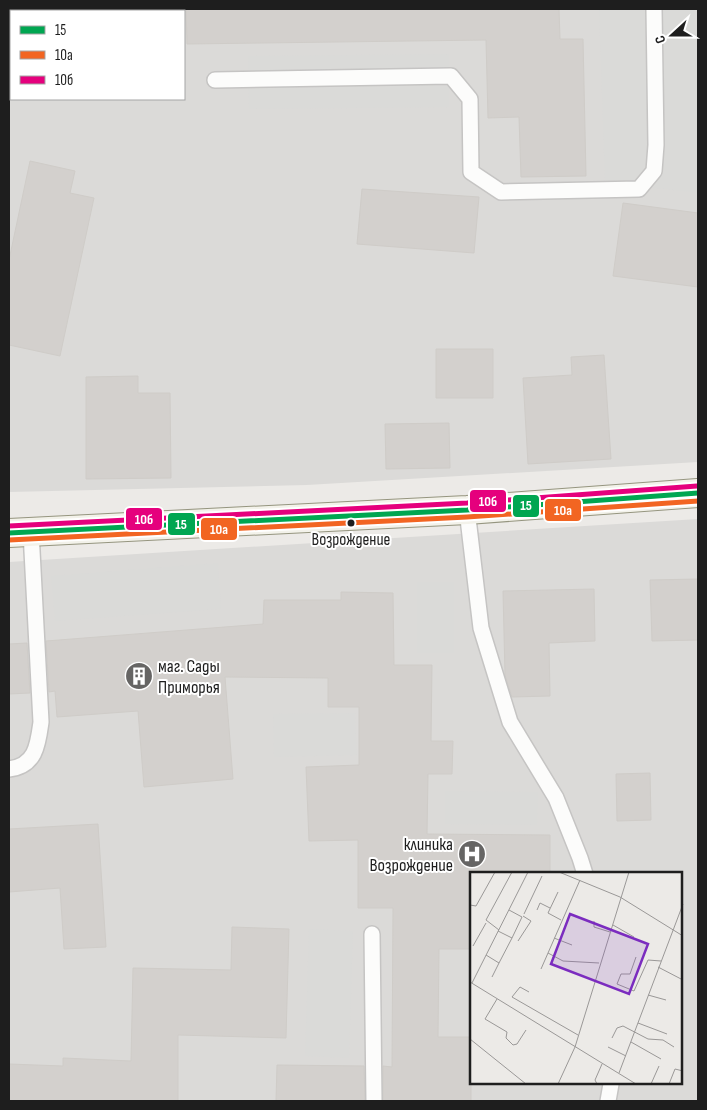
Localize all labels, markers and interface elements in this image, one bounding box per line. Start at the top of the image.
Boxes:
legend [10,10,185,100]
north arrow [647,10,697,60]
text: 15 [55,21,66,40]
text: С [651,33,670,46]
text: 10а [55,46,73,65]
text: 10б [55,71,73,90]
line badge: 10б [469,489,507,513]
text: 10б [479,493,497,510]
line badge: 15 [512,494,540,518]
text: 15 [520,497,532,514]
line badge: 10а [544,498,582,522]
text: 10а [554,502,572,519]
line badge: 10б [125,507,163,531]
text: 10б [135,511,153,528]
line badge: 15 [167,512,196,536]
text: 15 [175,516,187,533]
line badge: 10а [200,517,238,541]
marker: Возрождение [346,518,356,528]
text: 10а [210,521,228,538]
place label: Возрождение [312,530,391,550]
place label: маг. Сады Приморья [158,656,220,698]
building icon: маг. Сады Приморья [124,661,154,691]
place label: клиника Возрождение [370,834,453,876]
hospital icon: клиника Возрождение [457,839,487,869]
inset map [470,872,682,1085]

